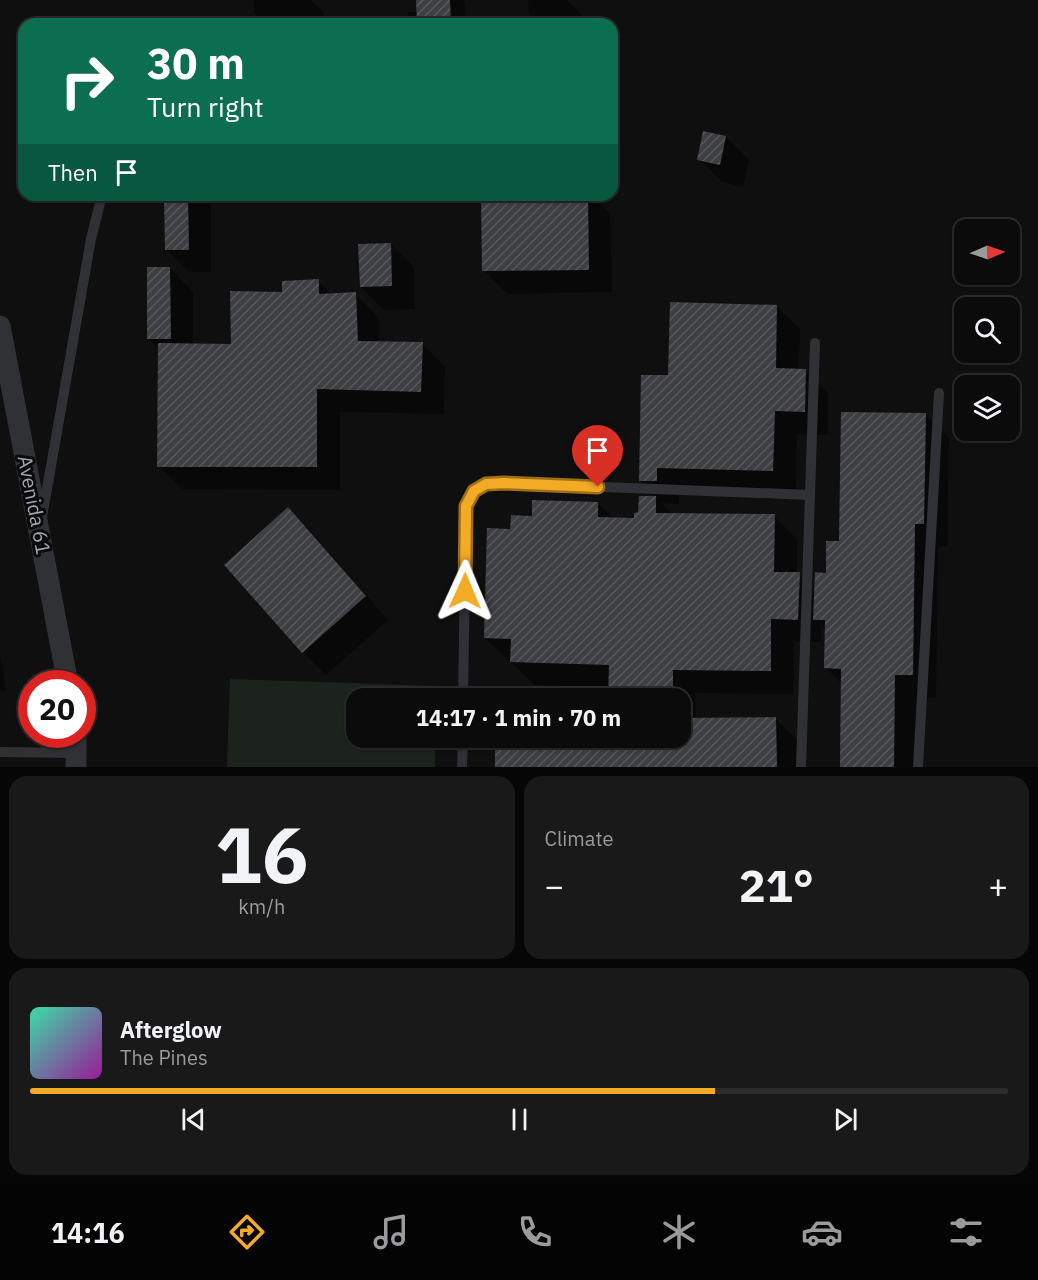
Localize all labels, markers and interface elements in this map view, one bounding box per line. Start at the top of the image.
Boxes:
text: 30 m [147,36,245,91]
icon: right [48,42,126,120]
text: Turn right [147,89,264,124]
icon: arrive [110,156,143,189]
text: Then [48,158,98,187]
north arrow [954,219,1020,285]
map controls [954,219,1020,441]
button: search [954,297,1020,363]
button: layers [954,375,1020,441]
pin [572,425,623,487]
icon: arrive [581,434,614,467]
street label: Avenida 61 [12,453,57,557]
position arrow [433,559,497,623]
speed limit sign: 20 [18,670,96,748]
text: 14:17 · 1 min · 70 m [416,703,621,732]
text: 16 [215,803,309,904]
text: Climate [545,825,613,852]
text: 21° [739,856,814,914]
text: − [545,864,564,907]
text: + [988,864,1008,907]
text: km/h [238,893,285,920]
text: Afterglow [120,1015,222,1044]
text: The Pines [120,1044,208,1071]
icon: previous [177,1103,210,1136]
icon: pause [503,1103,536,1136]
icon: next [829,1103,862,1136]
icon: directions [226,1211,268,1253]
icon: music [370,1211,412,1253]
icon: phone [514,1211,556,1253]
icon: climate [658,1211,700,1253]
icon: car [801,1211,843,1253]
icon: filters [945,1211,987,1253]
text: 14:16 [51,1215,125,1250]

